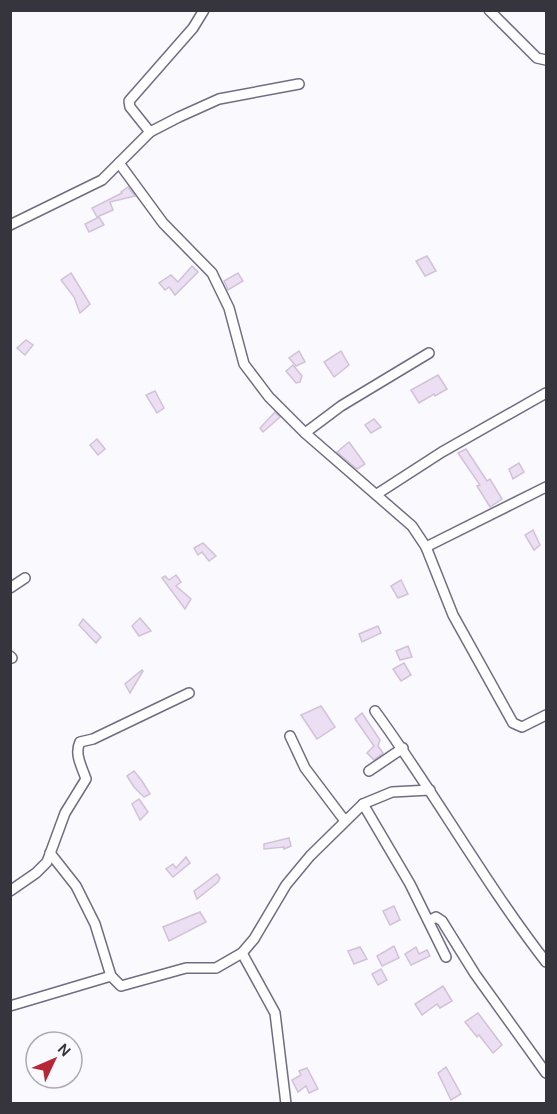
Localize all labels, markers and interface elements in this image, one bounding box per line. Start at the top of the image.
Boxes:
north arrow [24,1030,84,1090]
text: N [54,1039,75,1061]

